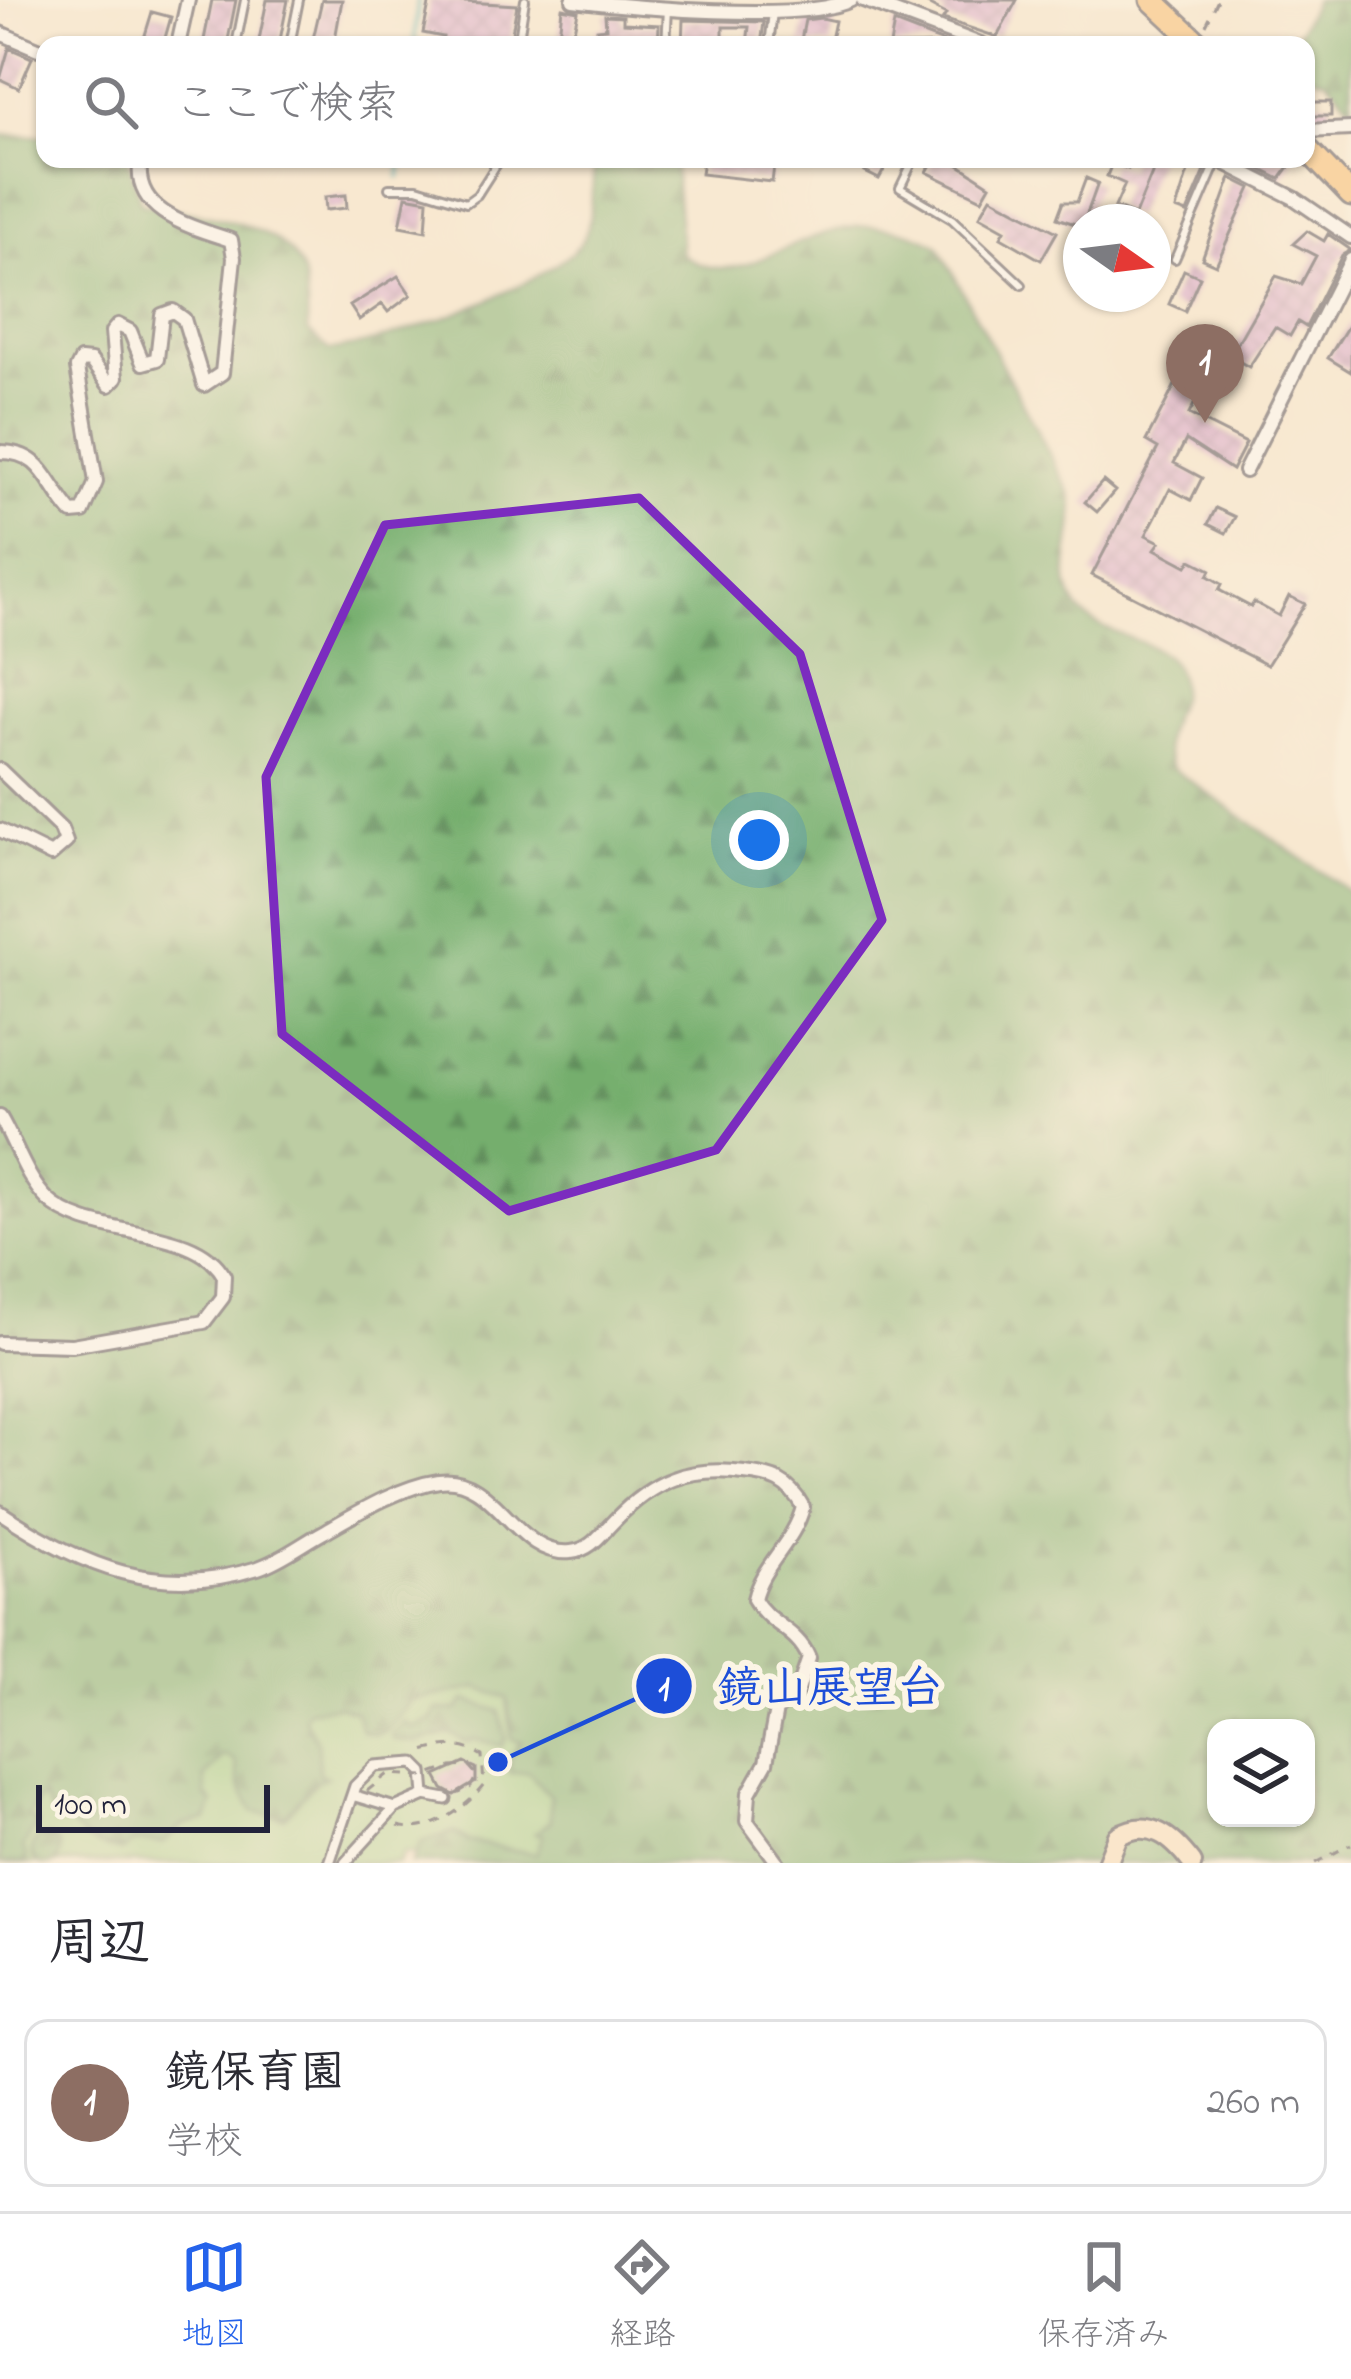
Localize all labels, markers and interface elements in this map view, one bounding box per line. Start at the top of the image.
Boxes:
search box [36,36,1315,168]
icon: search [78,69,144,135]
text: ここで検索 [174,73,399,139]
north arrow [1063,204,1171,312]
pin: 1 [1166,324,1244,423]
your location [729,810,789,870]
callout: 鏡山展望台 [634,1646,967,1727]
text: 鏡山展望台 [717,1658,943,1724]
text: 1 [658,1664,670,1717]
map controls [1207,1719,1315,1827]
button: layers [1207,1719,1315,1827]
scale bar [36,1779,270,1832]
text: 100 m [54,1782,127,1830]
text: 周辺 [48,1908,150,1983]
text: 鏡保育園 [165,2042,345,2108]
text: 1 [84,2075,96,2132]
text: 260 m [1207,2075,1300,2132]
text: 学校 [165,2115,243,2172]
tab: 地図 [181,2234,247,2360]
tab: 経路 [609,2234,675,2360]
tab: 保存済み [1038,2234,1170,2360]

